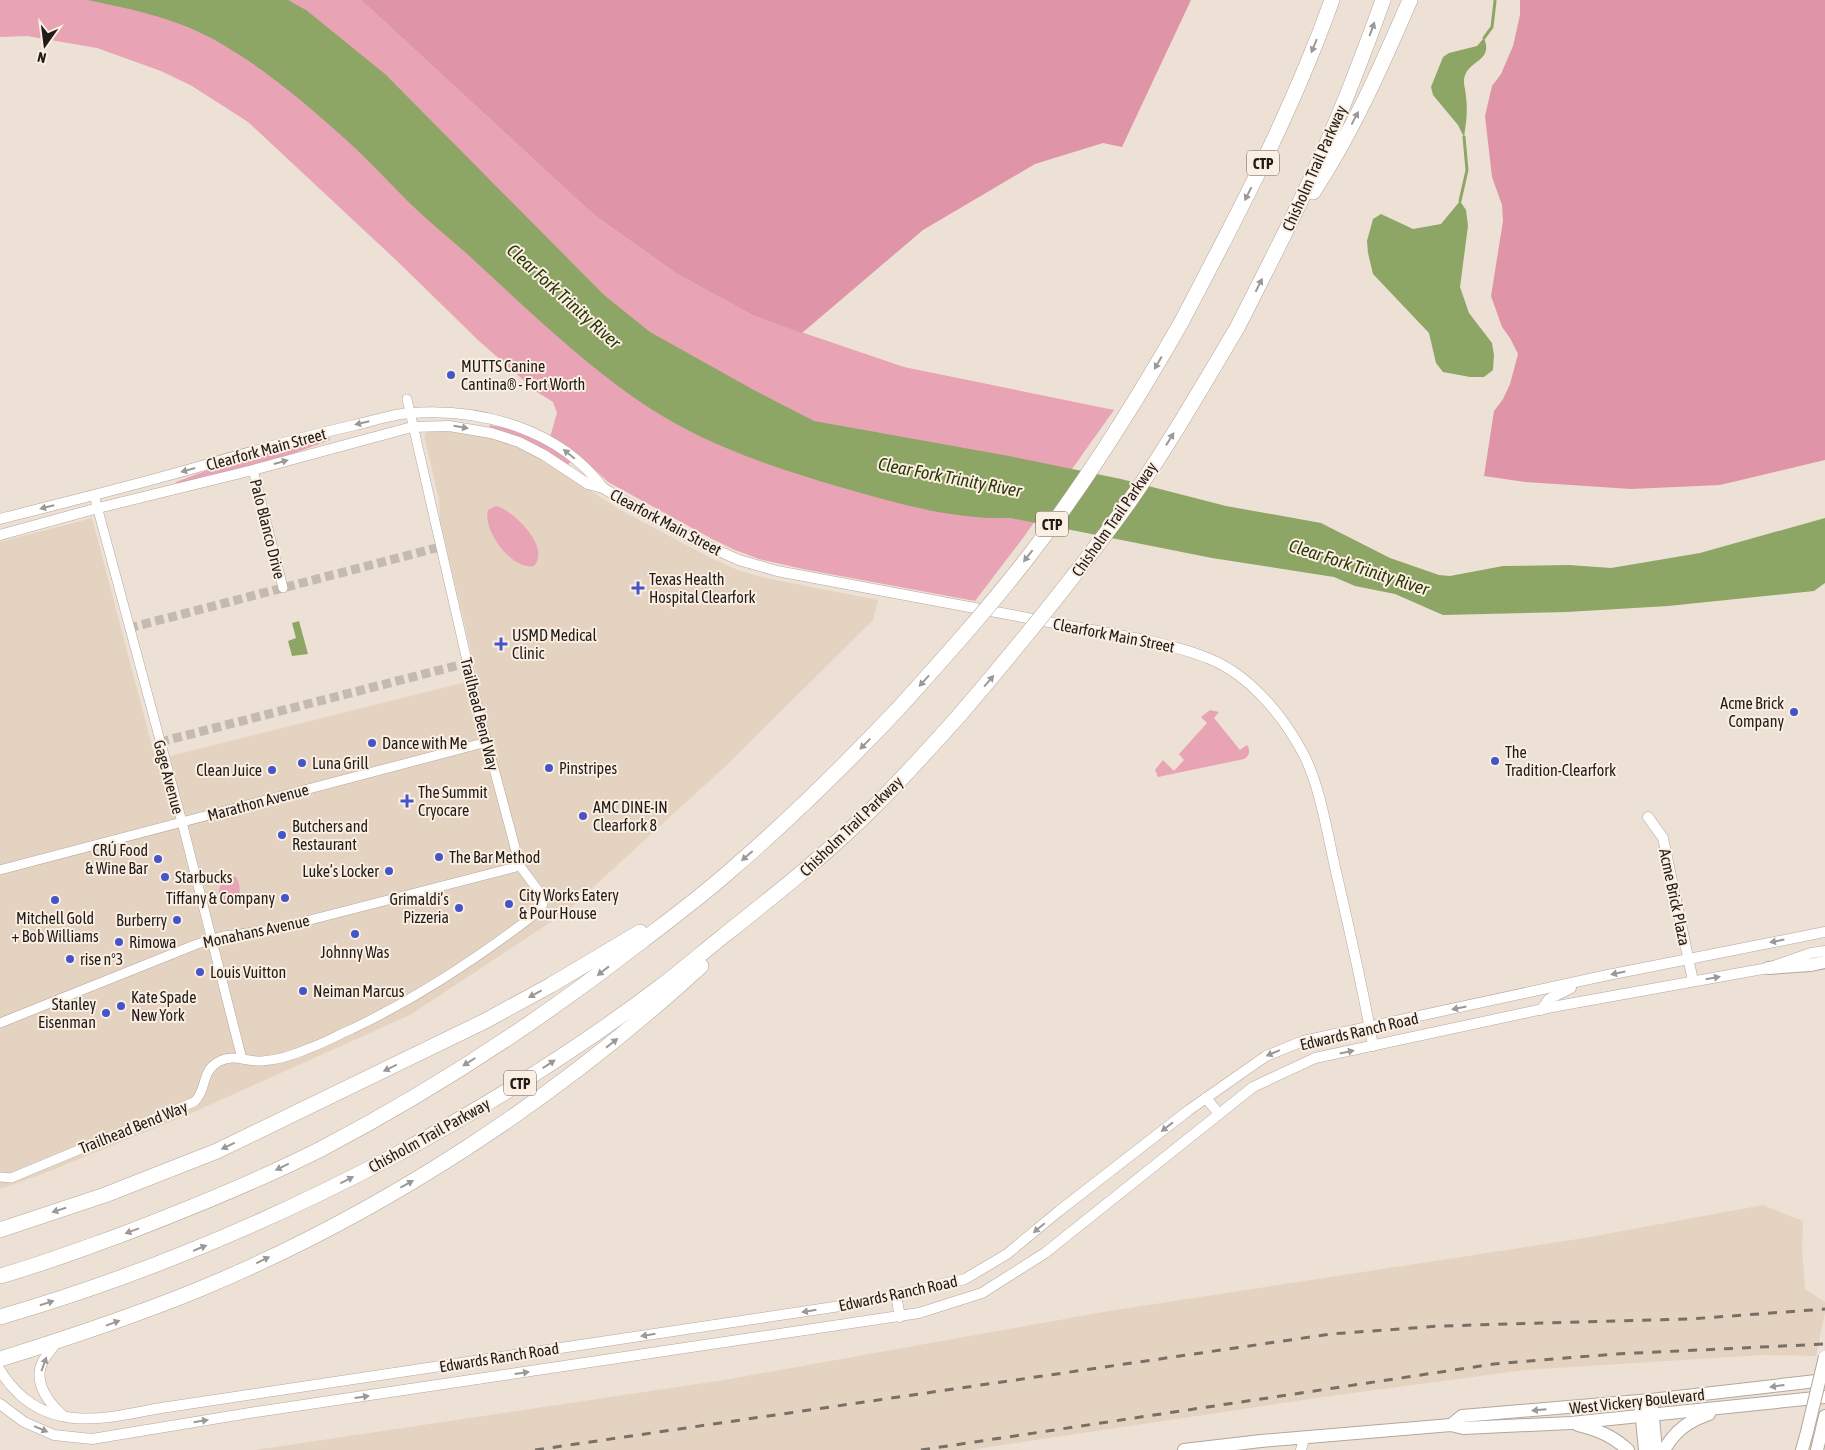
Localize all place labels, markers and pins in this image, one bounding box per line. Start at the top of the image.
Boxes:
place label: MUTTS Canine Cantina® - Fort Worth [461,357,585,393]
marker: MUTTS Canine Cantina® - Fort Worth [445,369,457,381]
place label: Texas Health Hospital Clearfork [649,570,755,607]
marker: Texas Health Hospital Clearfork [631,581,645,595]
place label: USMD Medical Clinic [512,626,598,662]
marker: USMD Medical Clinic [494,637,508,651]
place label: Acme Brick Company [1720,694,1784,731]
marker: Acme Brick Company [1788,706,1800,718]
place label: Dance with Me [382,734,467,752]
marker: Dance with Me [366,737,378,749]
place label: The Tradition-Clearfork [1505,743,1616,779]
place label: Luna Grill [312,754,369,772]
marker: The Tradition-Clearfork [1489,755,1501,767]
marker: Luna Grill [296,757,308,769]
place label: Pinstripes [559,759,617,778]
place label: Clean Juice [196,761,262,779]
marker: Pinstripes [543,762,555,774]
marker: Clean Juice [266,764,278,776]
place label: The Summit Cryocare [418,783,488,820]
marker: The Summit Cryocare [400,794,414,808]
place label: AMC DINE-IN Clearfork 8 [593,798,668,834]
marker: AMC DINE-IN Clearfork 8 [577,810,589,822]
place label: Butchers and Restaurant [292,817,368,853]
marker: Butchers and Restaurant [276,829,288,841]
place label: CRÚ Food & Wine Bar [85,841,148,877]
place label: The Bar Method [449,848,540,866]
marker: The Bar Method [433,851,445,863]
marker: CRÚ Food & Wine Bar [152,853,164,865]
place label: Luke’s Locker [302,862,379,880]
marker: Luke’s Locker [383,865,395,877]
place label: Starbucks [175,868,233,886]
marker: Starbucks [159,871,171,883]
place label: City Works Eatery & Pour House [519,886,619,922]
place label: Tiffany & Company [166,889,275,908]
place label: Grimaldi’s Pizzeria [389,890,449,926]
marker: Tiffany & Company [279,892,291,904]
marker: Mitchell Gold + Bob Williams [49,894,61,906]
marker: City Works Eatery & Pour House [503,898,515,910]
marker: Grimaldi’s Pizzeria [453,902,465,914]
place label: Mitchell Gold + Bob Williams [11,909,99,945]
place label: Burberry [116,911,167,930]
marker: Burberry [171,914,183,926]
marker: Johnny Was [349,928,361,940]
place label: Rimowa [129,933,176,951]
marker: Rimowa [113,936,125,948]
place label: Johnny Was [321,943,390,962]
place label: rise n°3 [80,950,123,968]
marker: rise n°3 [64,953,76,965]
place label: Louis Vuitton [210,963,286,981]
marker: Louis Vuitton [194,966,206,978]
place label: Neiman Marcus [313,982,405,1000]
marker: Neiman Marcus [297,985,309,997]
place label: Kate Spade New York [131,988,196,1024]
place label: Stanley Eisenman [38,995,96,1031]
marker: Kate Spade New York [115,1000,127,1012]
marker: Stanley Eisenman [100,1007,112,1019]

